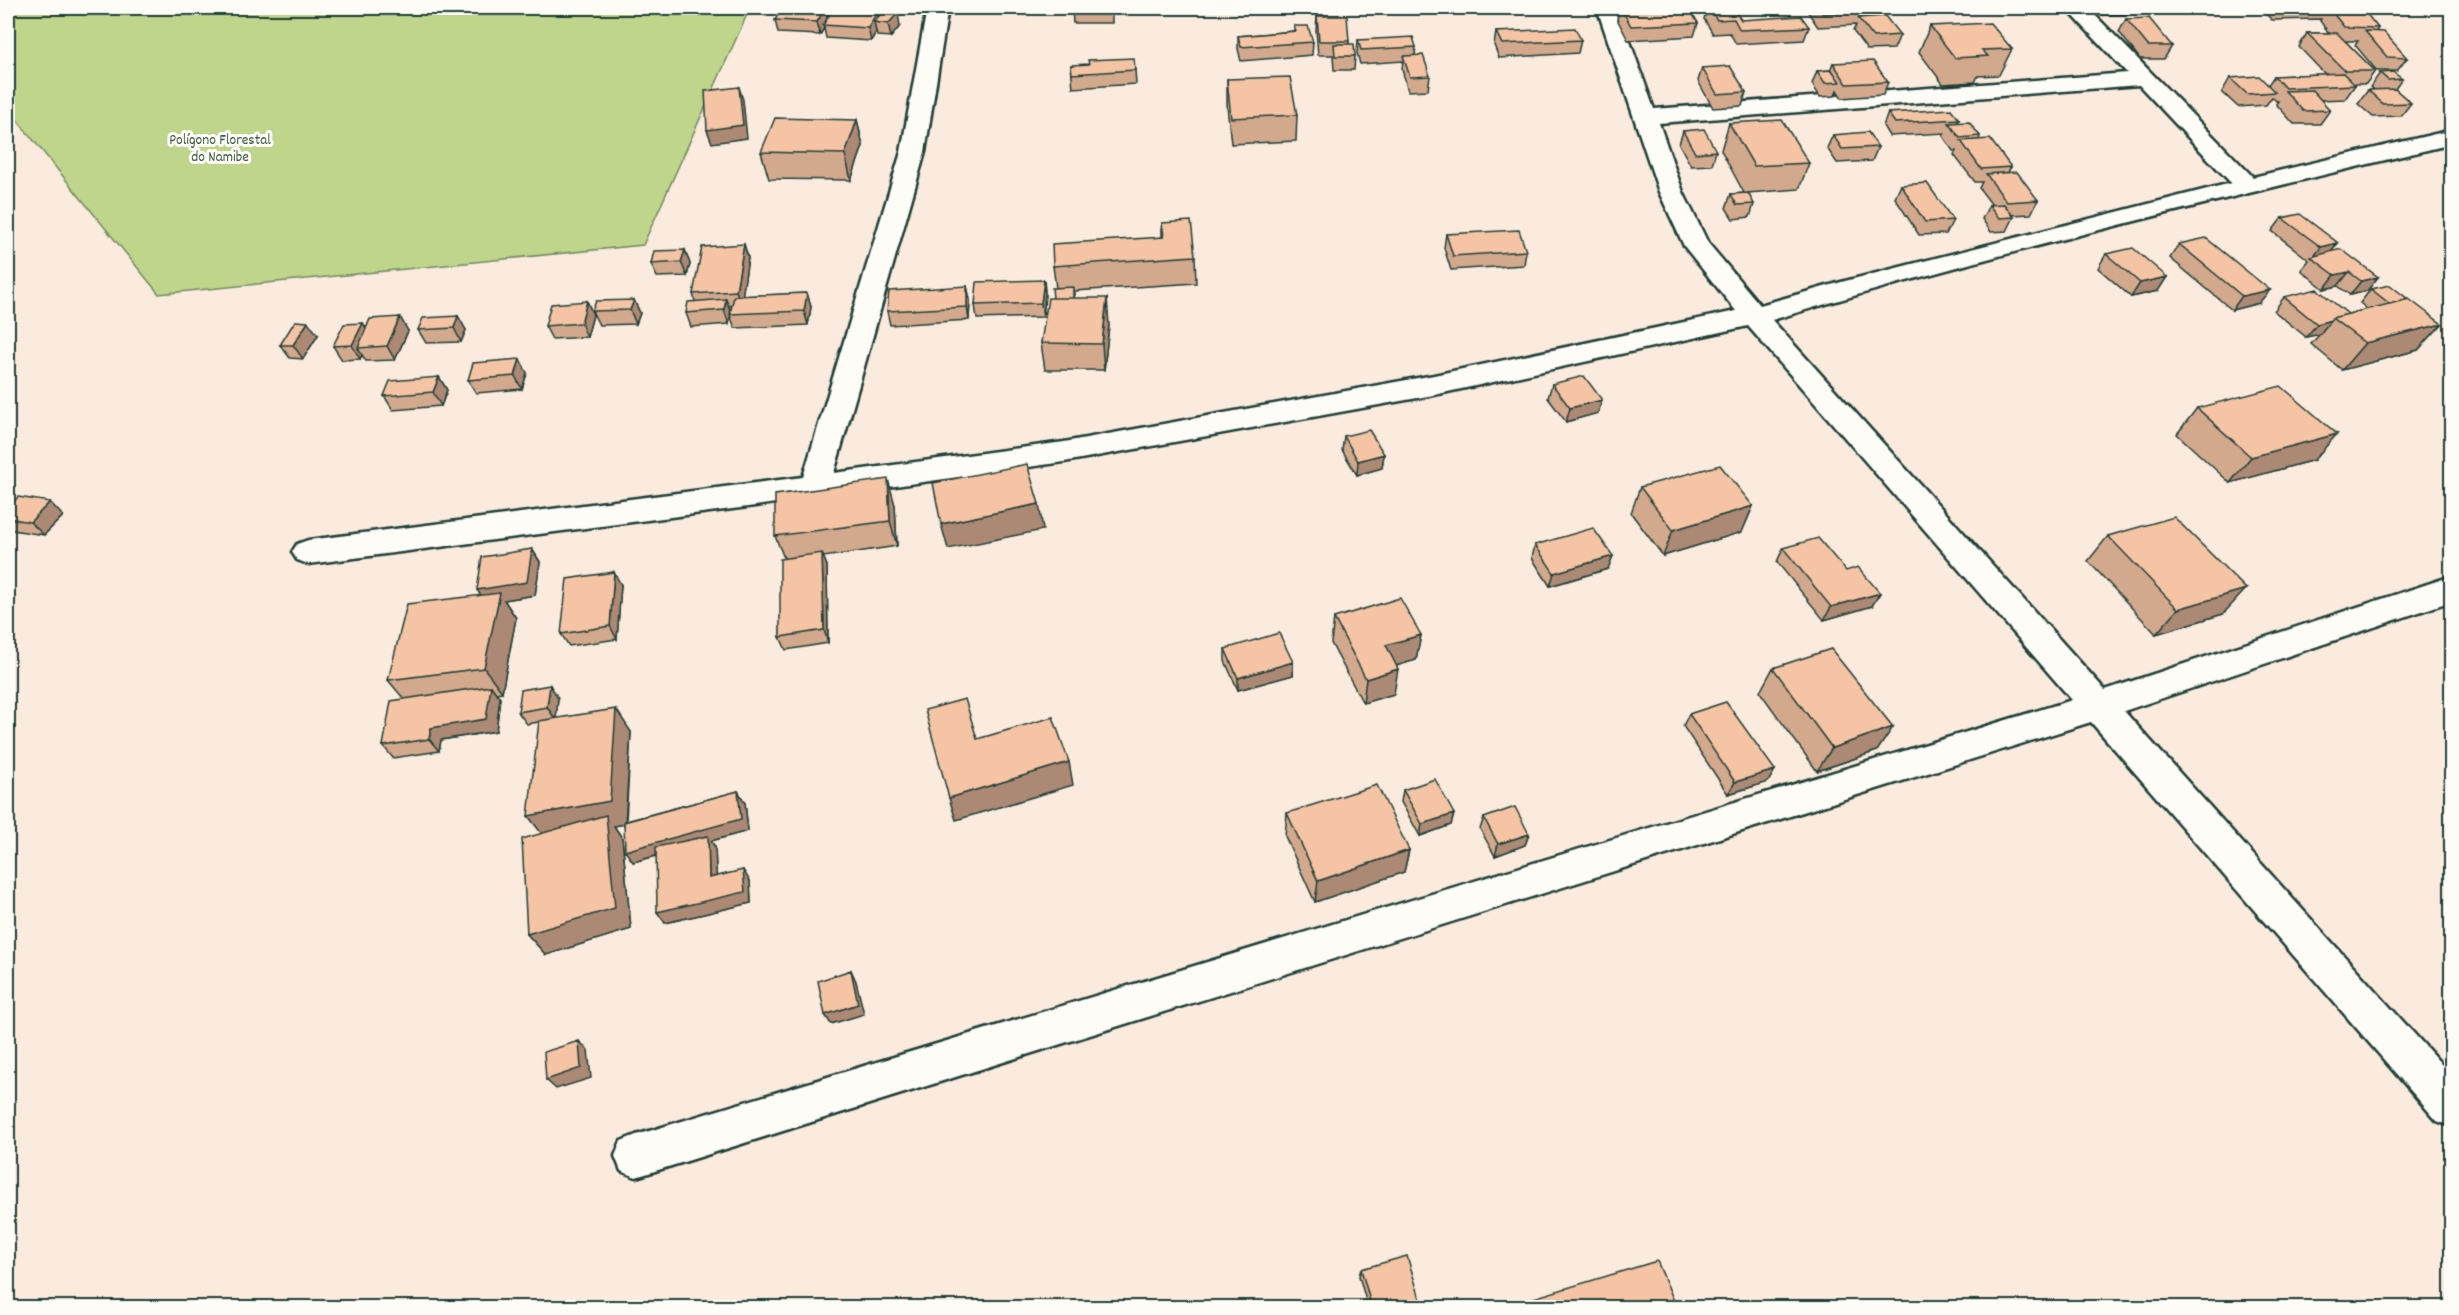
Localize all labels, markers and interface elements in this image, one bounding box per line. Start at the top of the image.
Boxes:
park label: Polígono Florestal do Namibe [169,130,271,169]

